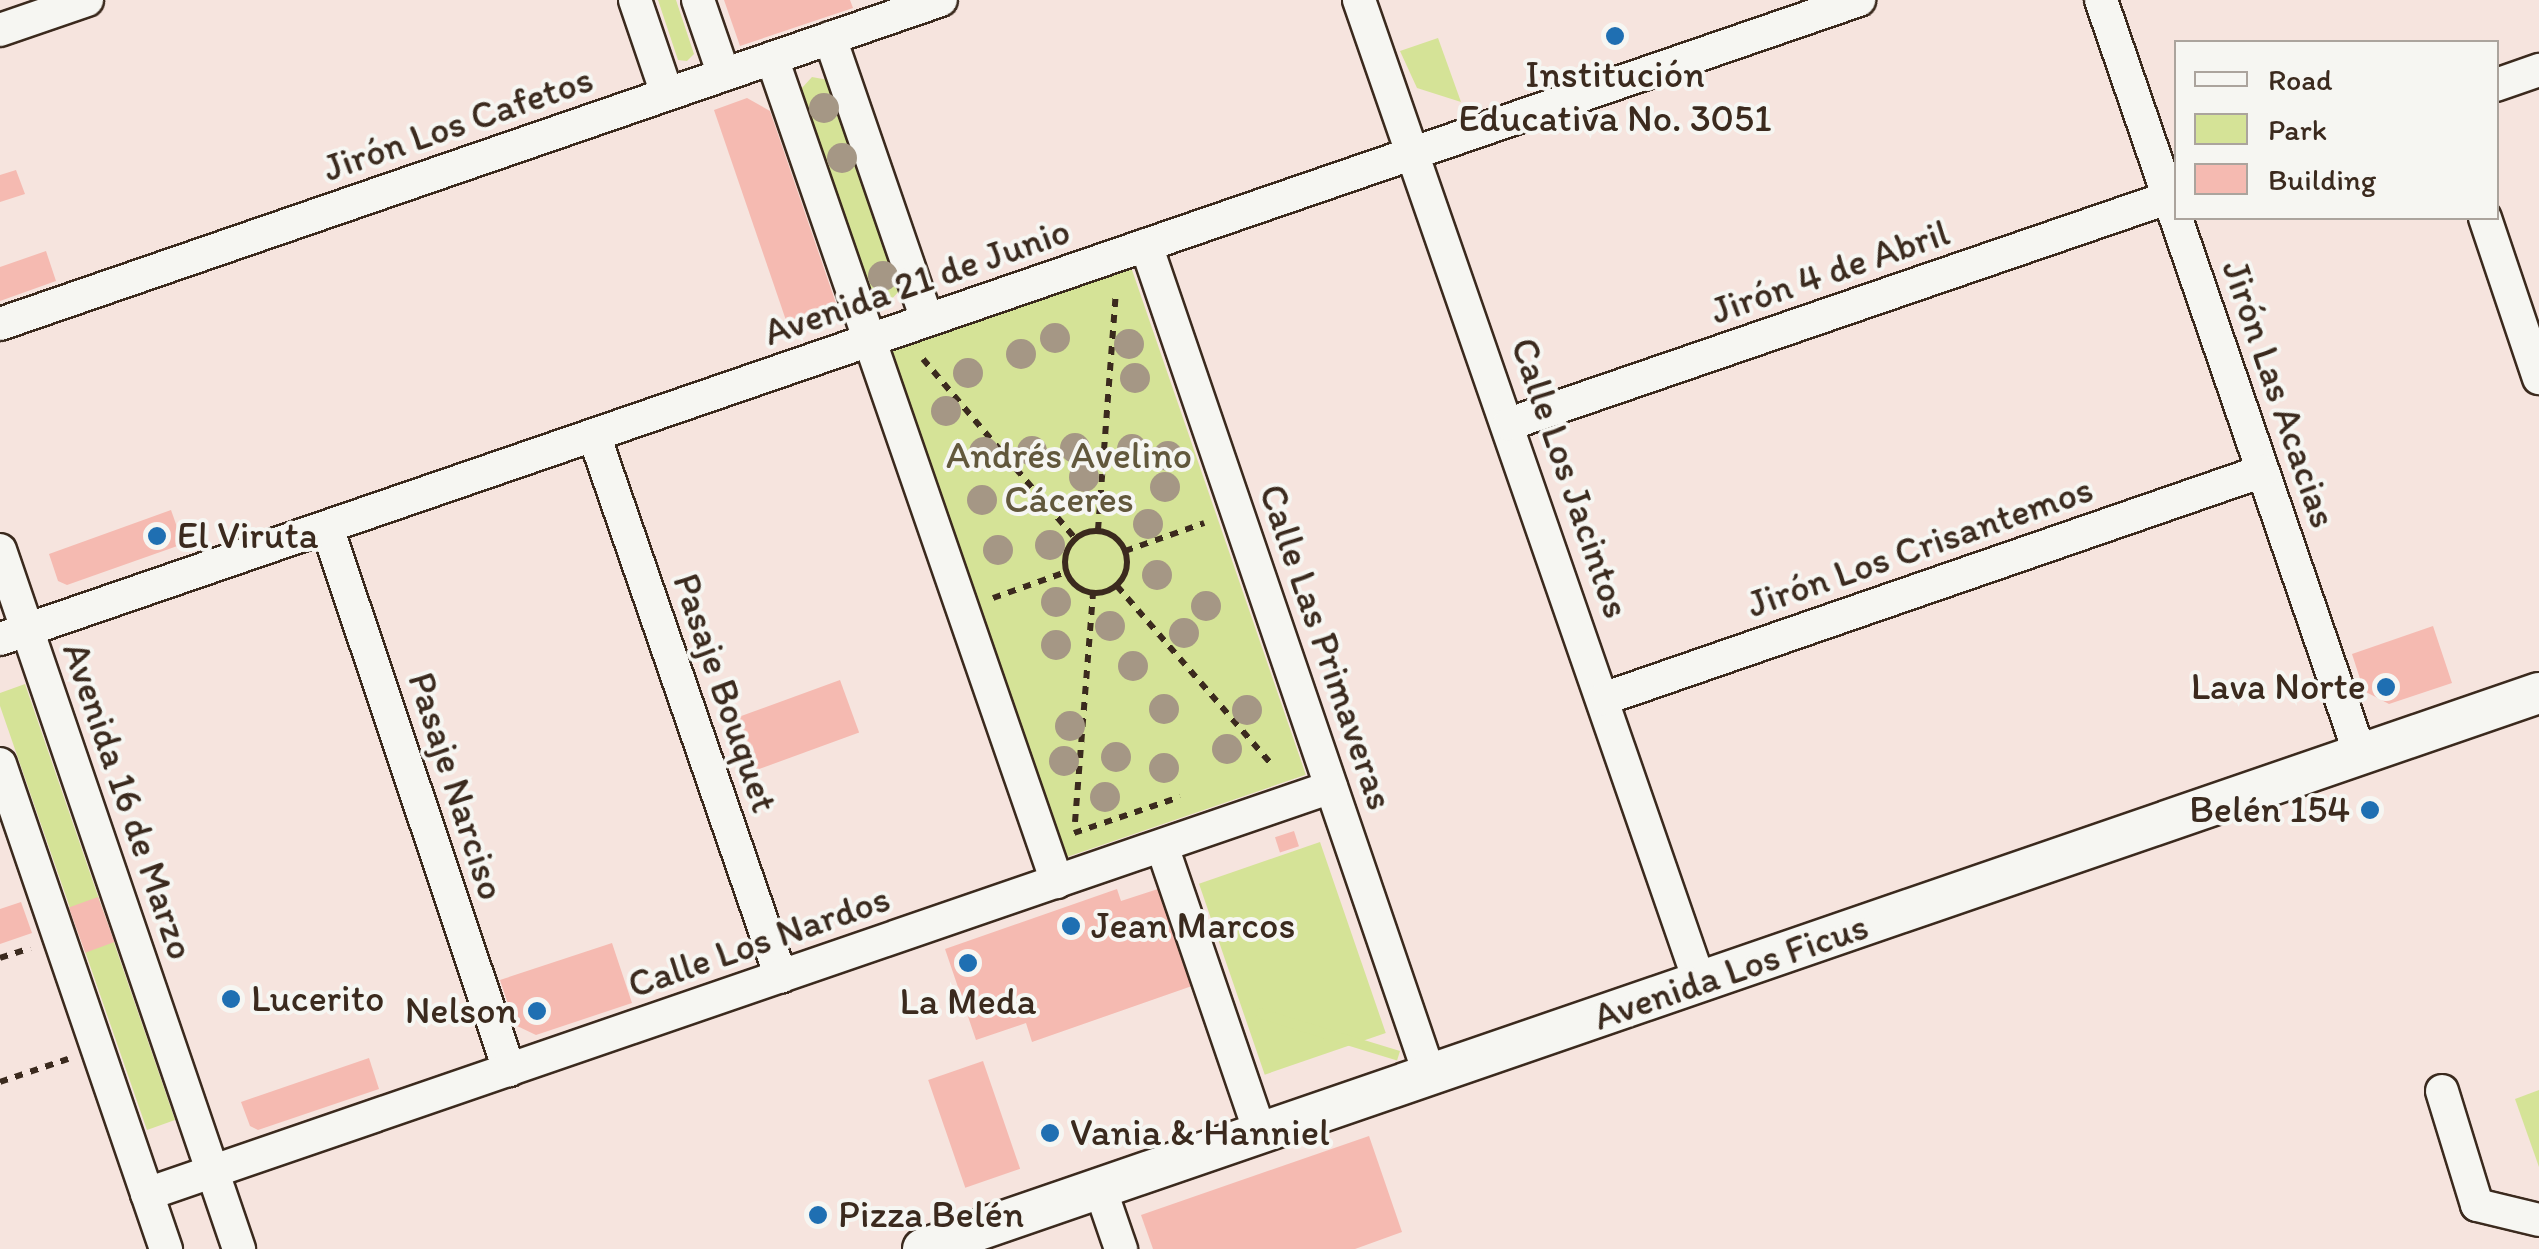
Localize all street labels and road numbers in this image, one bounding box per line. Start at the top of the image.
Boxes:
street label: Jirón Los Cafetos [317,56,599,192]
street label: Avenida 21 de Junio [757,208,1077,356]
street label: Jirón 4 de Abril [1705,210,1955,334]
street label: Jirón Las Acacias [2212,253,2346,535]
street label: Calle Los Jacintos [1501,332,1639,624]
street label: Jirón Los Crisantemos [1742,467,2098,627]
street label: Calle Las Primaveras [1249,479,1403,815]
street label: Pasaje Bouquet [663,567,787,819]
street label: Avenida 16 de Marzo [52,636,204,966]
street label: Pasaje Narciso [398,667,514,905]
street label: Calle Los Nardos [622,876,896,1008]
street label: Avenida Los Ficus [1588,904,1874,1040]

